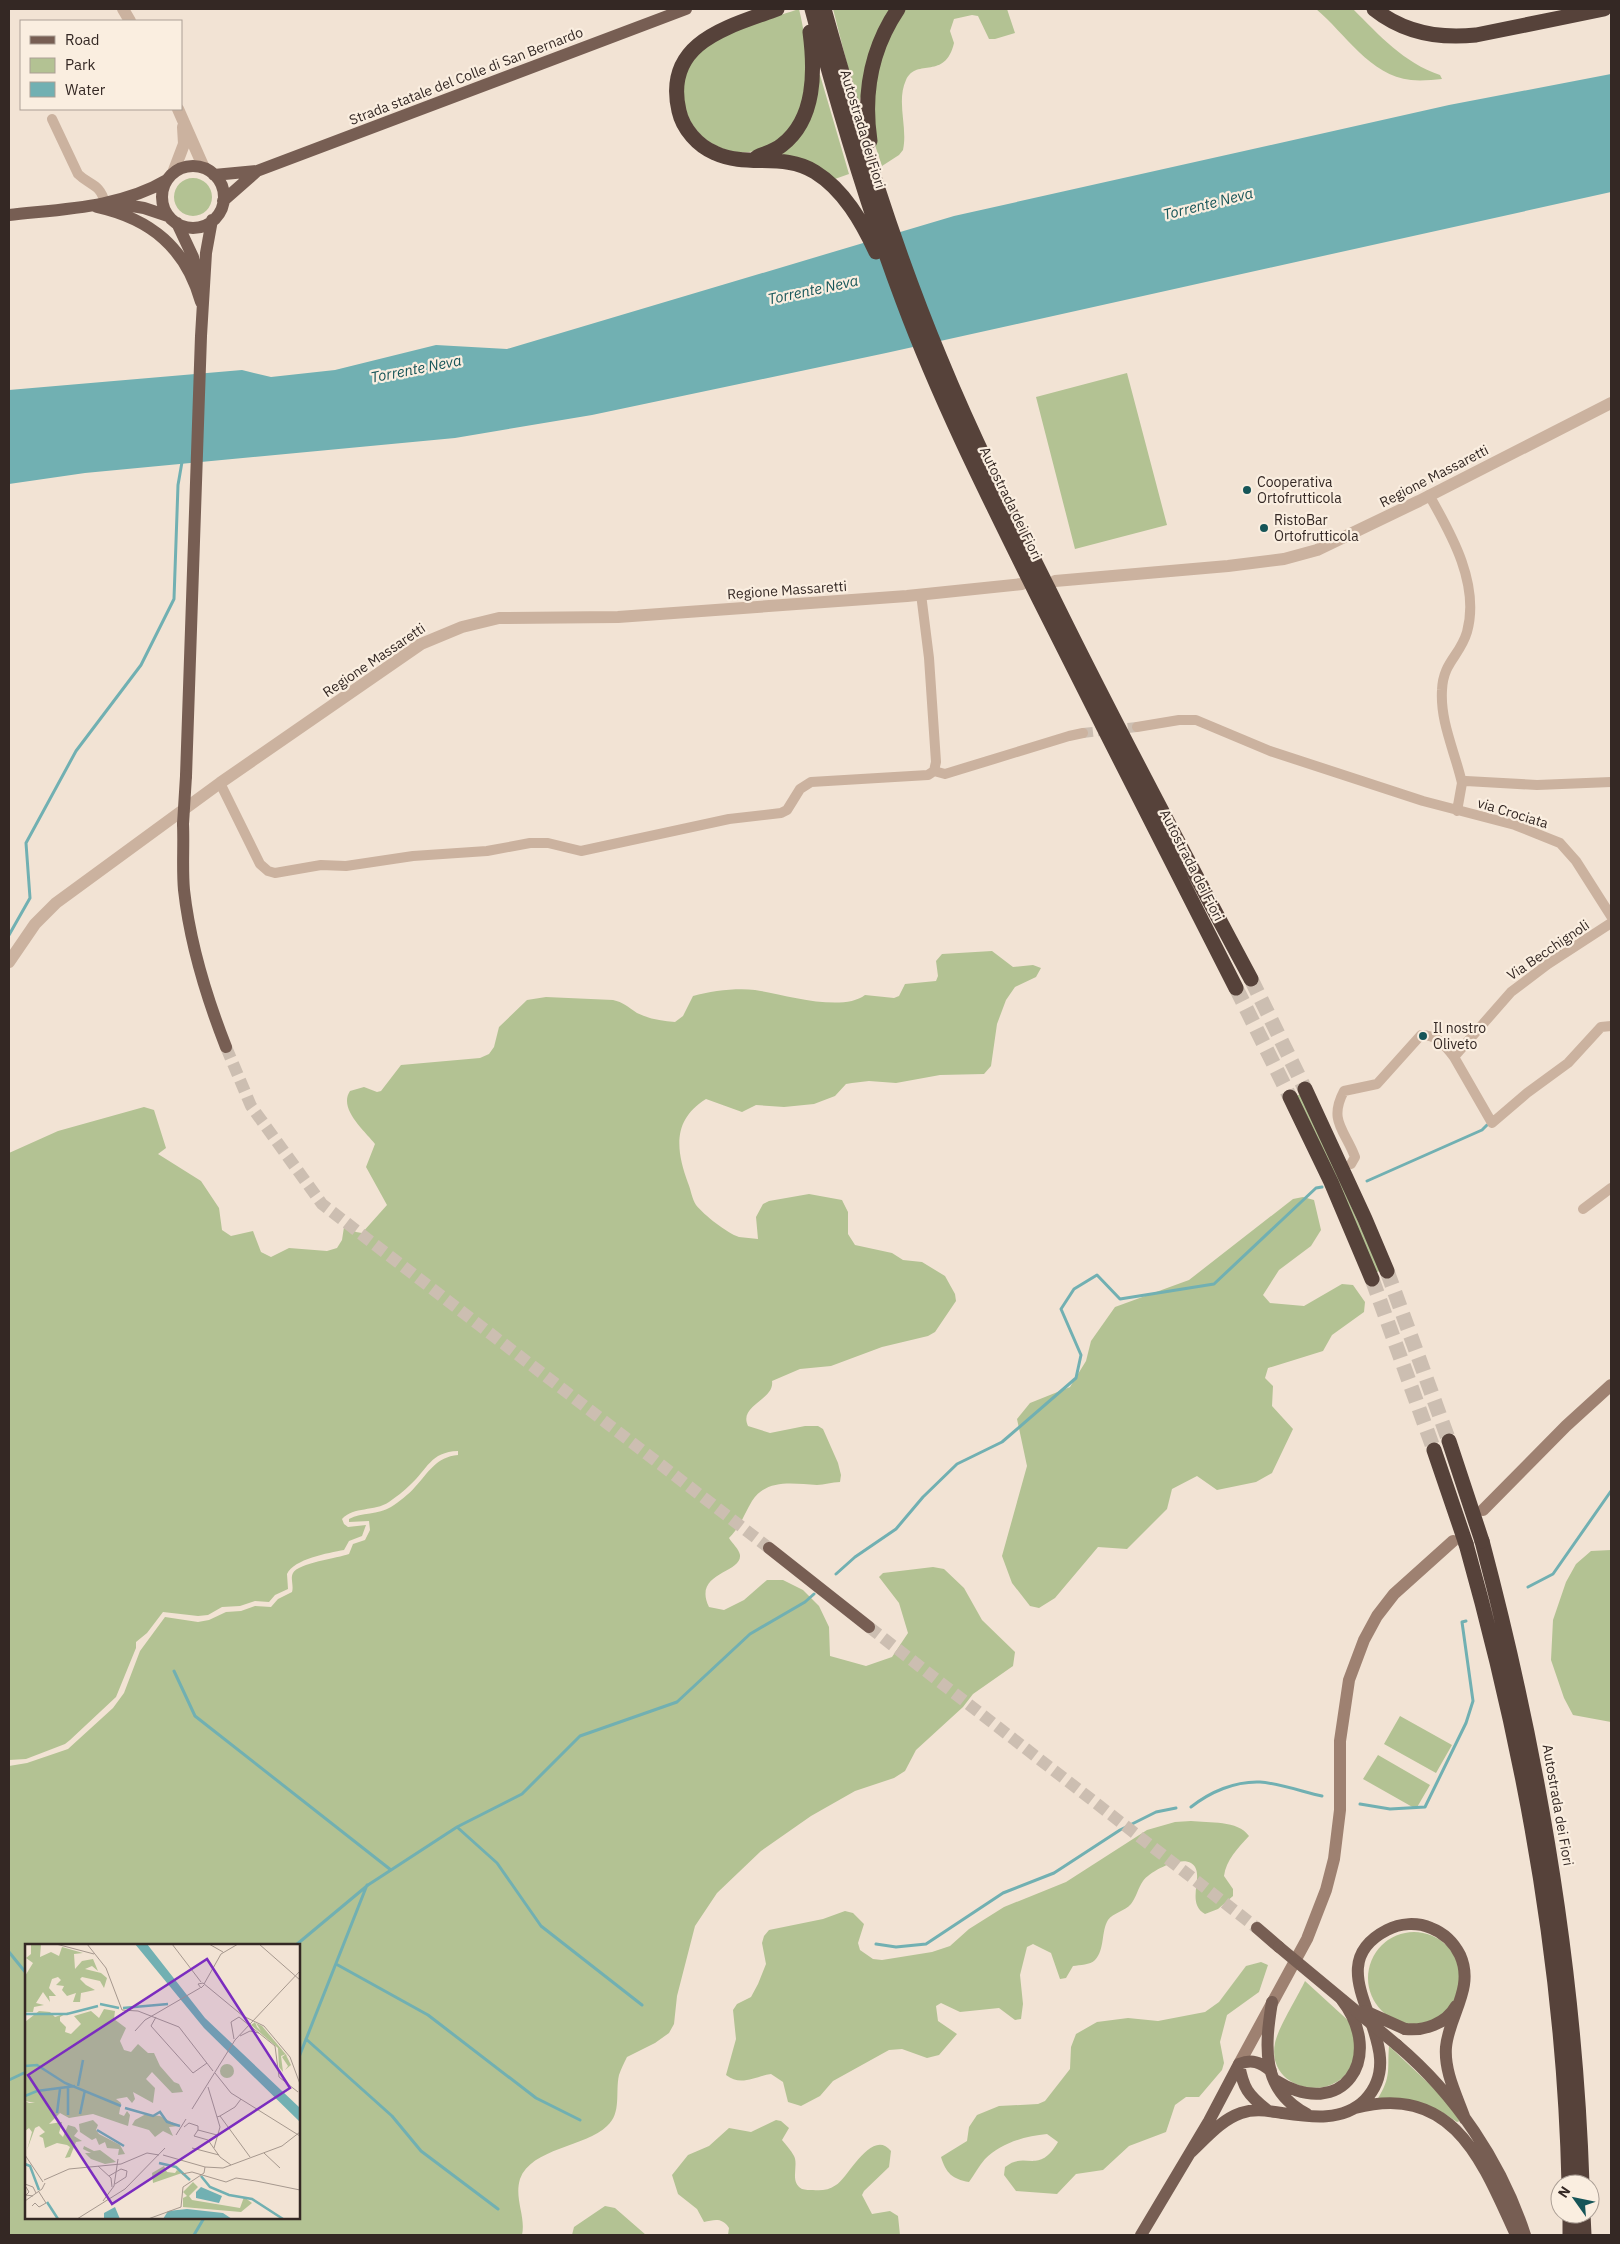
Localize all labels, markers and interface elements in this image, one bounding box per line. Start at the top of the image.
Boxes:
legend [20,20,182,110]
street label: Strada statale del Colle di San Bernardo [347,23,586,129]
text: Road [65,30,100,49]
text: Park [65,55,95,74]
street label: Autostrada dei Fiori [836,67,890,191]
text: Water [65,80,106,99]
water label: Torrente Neva [1161,183,1255,224]
water label: Torrente Neva [766,271,860,308]
water label: Torrente Neva [369,350,463,387]
street label: Regione Massaretti [1376,441,1492,511]
street label: Autostrada dei Fiori [976,444,1046,562]
place label: Cooperativa Ortofrutticola [1257,473,1342,507]
marker: Cooperativa Ortofrutticola [1241,484,1253,496]
place label: RistoBar Ortofrutticola [1274,511,1359,545]
marker: RistoBar Ortofrutticola [1258,522,1270,534]
street label: Regione Massaretti [727,577,847,603]
street label: Regione Massaretti [319,619,429,701]
street label: via Crociata [1475,794,1551,832]
street label: Autostrada dei Fiori [1156,806,1228,924]
street label: Via Becchignoli [1503,916,1593,984]
place label: Il nostro Oliveto [1433,1019,1486,1053]
marker: Il nostro Oliveto [1417,1030,1429,1042]
street label: Autostrada dei Fiori [1538,1743,1578,1867]
inset map [25,1944,300,2219]
north arrow [1550,2174,1600,2224]
text: N [1554,2183,1574,2201]

